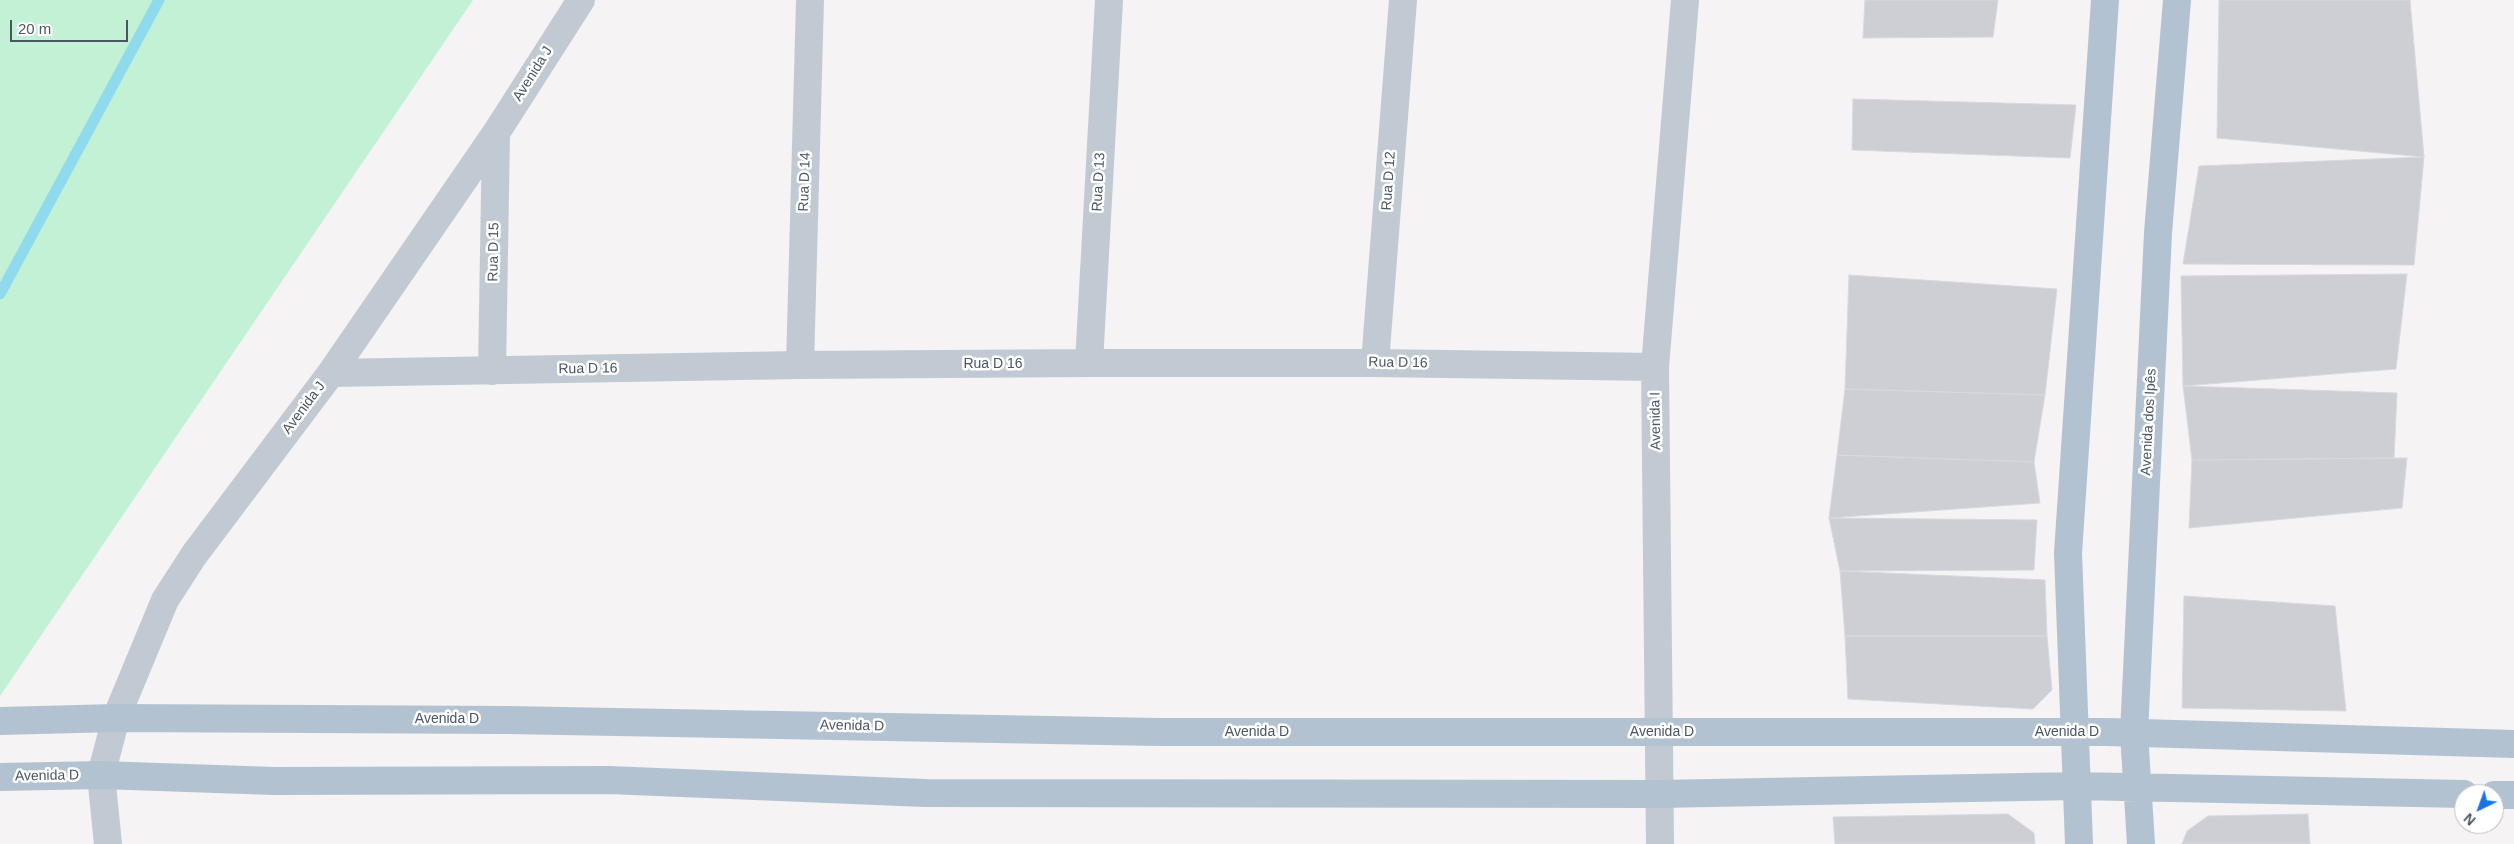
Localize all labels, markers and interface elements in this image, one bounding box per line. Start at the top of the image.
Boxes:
scale bar [12,10,130,42]
text: 20 m [18,20,51,37]
street label: Avenida J [510,44,556,104]
street label: Rua D 12 [1379,151,1399,211]
street label: Rua D 14 [796,152,814,212]
street label: Rua D 13 [1089,152,1109,212]
street label: Rua D 15 [485,222,503,282]
street label: Rua D 16 [1368,354,1428,372]
street label: Rua D 16 [963,356,1023,372]
street label: Rua D 16 [558,360,618,378]
street label: Avenida dos Ipês [2138,368,2160,476]
street label: Avenida J [279,378,329,438]
street label: Avenida I [1647,392,1665,450]
street label: Avenida D [415,711,479,727]
street label: Avenida D [820,717,884,735]
street label: Avenida D [1225,724,1289,740]
street label: Avenida D [1630,724,1694,740]
street label: Avenida D [2035,724,2099,740]
street label: Avenida D [15,767,79,785]
north arrow [2454,784,2504,834]
text: N [2461,810,2479,829]

